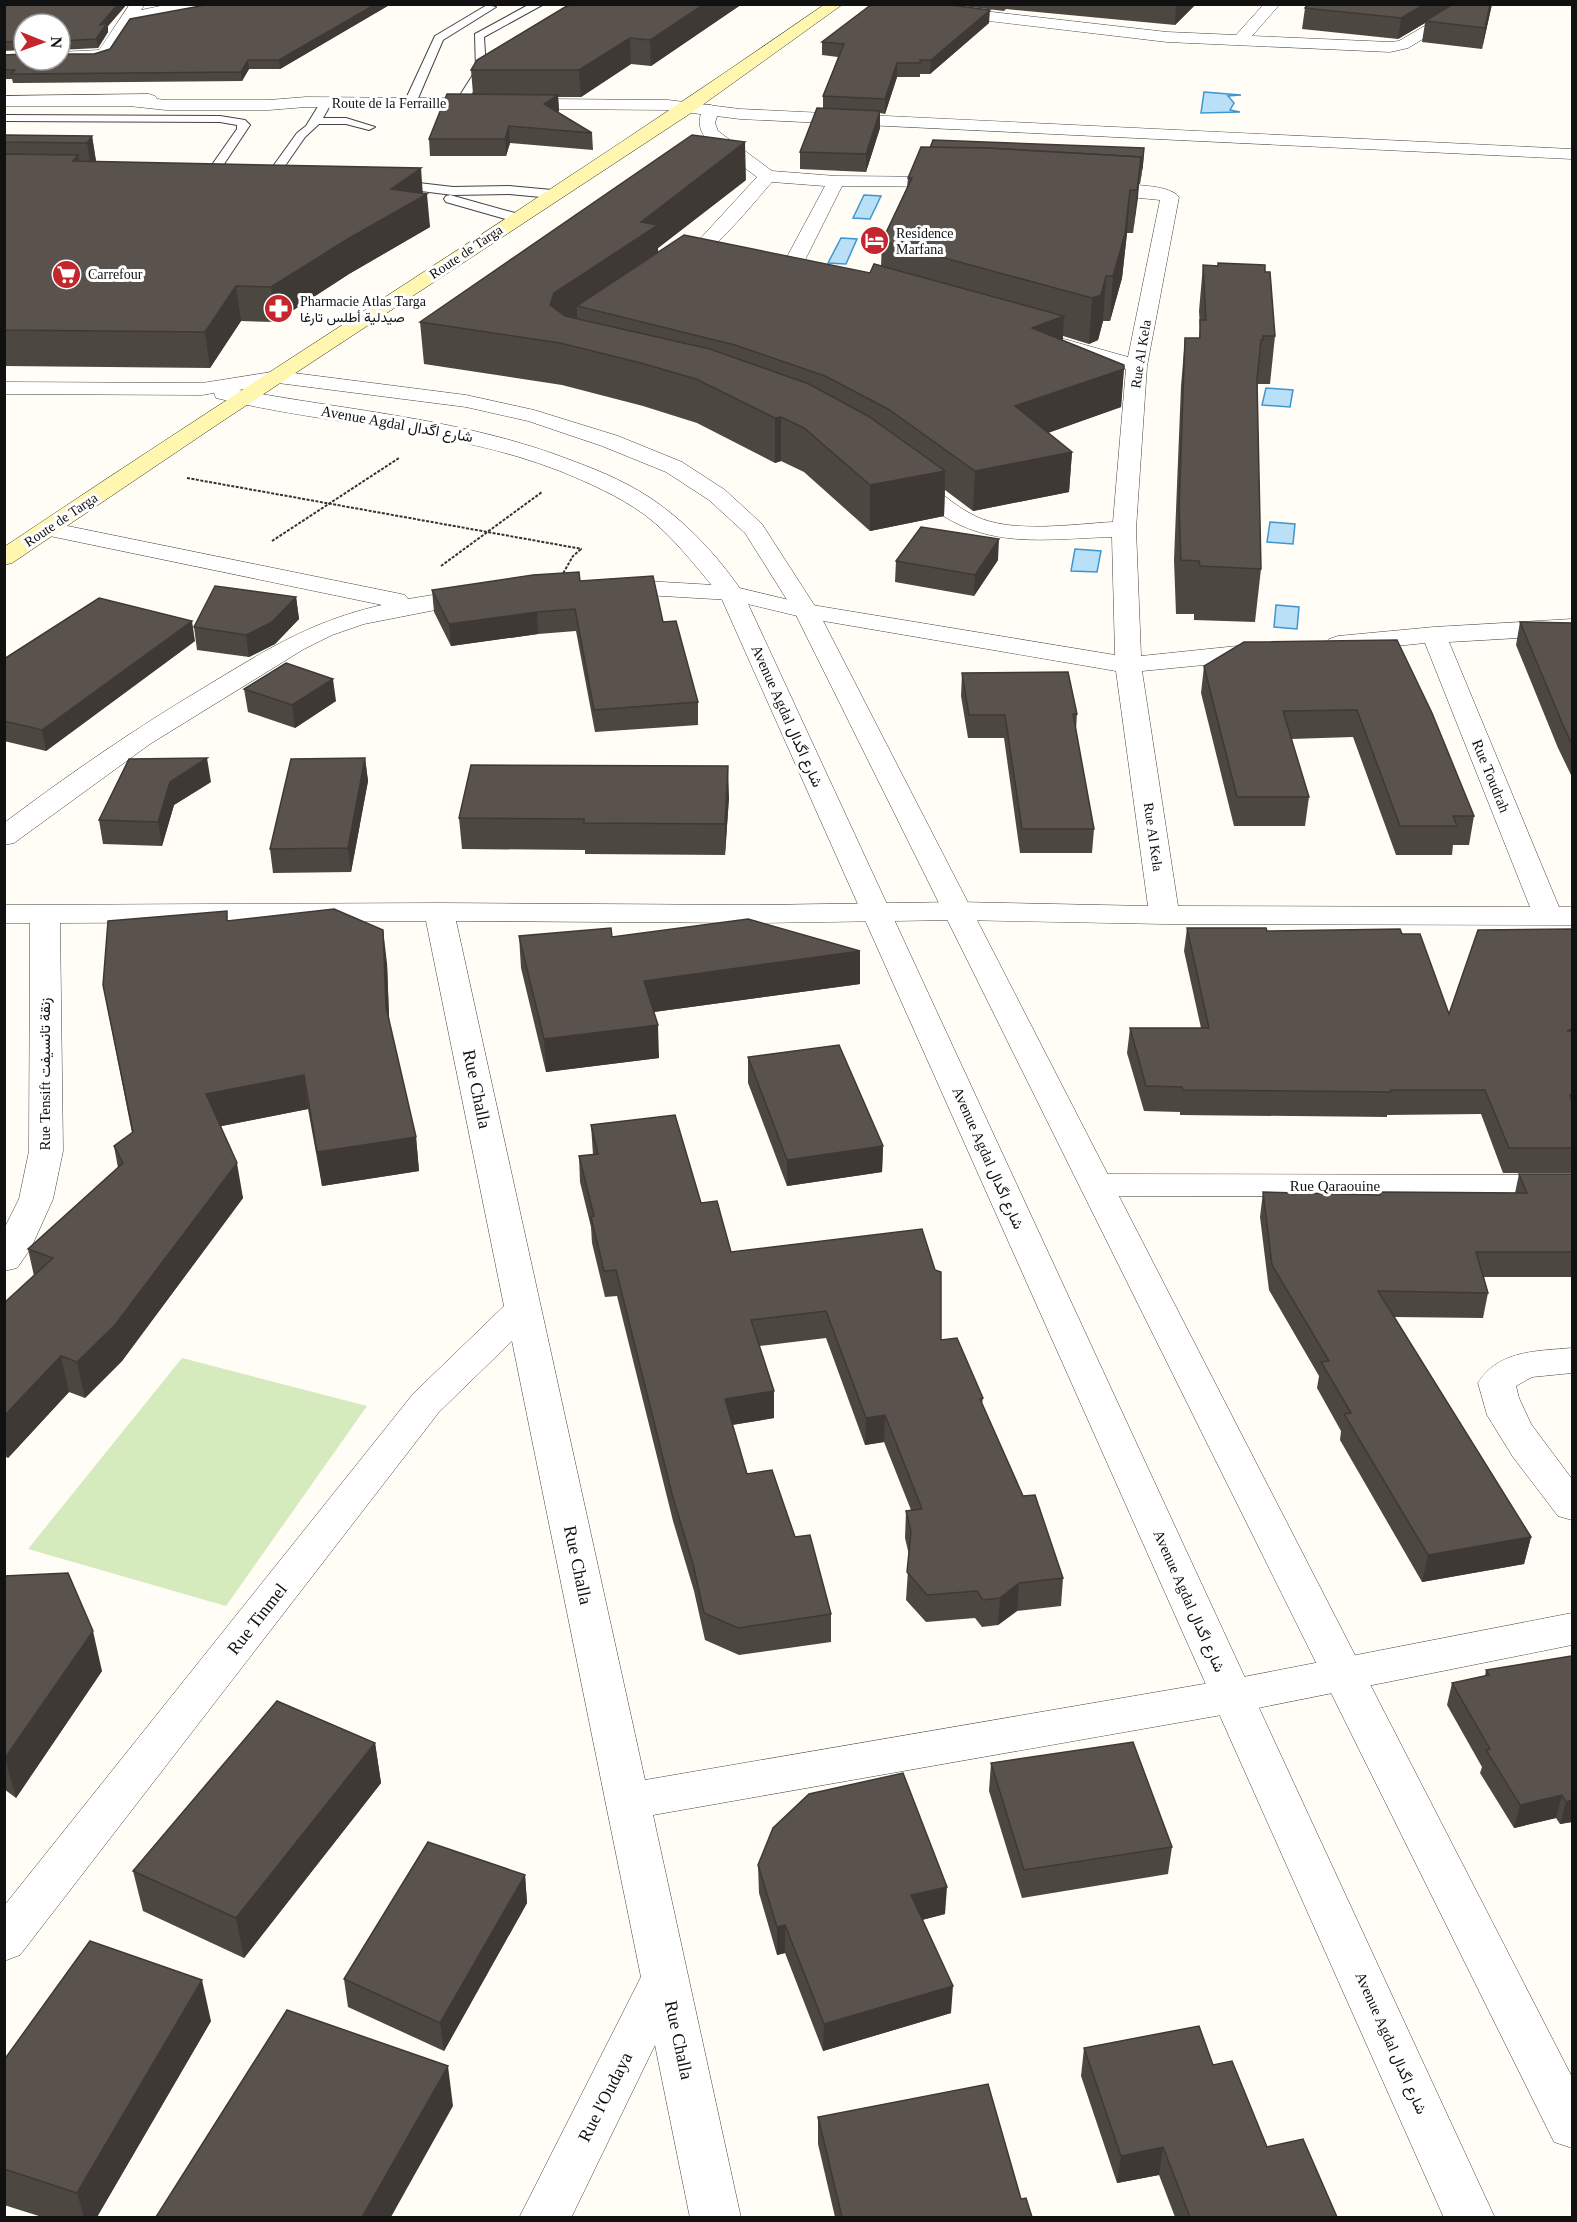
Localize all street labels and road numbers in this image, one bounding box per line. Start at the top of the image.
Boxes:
street label: Route de la Ferraille [332,96,446,111]
street label: Route de Targa [427,222,506,282]
street label: Rue Al Kela [1128,318,1154,389]
street label: Avenue Agdal شارع اگدال [319,403,474,448]
street label: Route de Targa [22,490,101,550]
street label: Avenue Agdal شارع اگدال [746,642,826,791]
street label: Rue Toudrah [1469,737,1513,815]
street label: Rue Al Kela [1141,802,1165,873]
street label: Rue Tensift زنقة تانسيفت [37,998,54,1150]
street label: Rue Challa [459,1048,495,1130]
street label: Avenue Agdal شارع اگدال [947,1084,1027,1233]
street label: Rue Qaraouine [1290,1178,1381,1194]
street label: Rue Challa [560,1524,596,1606]
street label: Avenue Agdal شارع اگدال [1148,1527,1228,1676]
street label: Rue Tinmel [223,1580,291,1658]
street label: Avenue Agdal شارع اگدال [1350,1969,1430,2118]
street label: Rue Challa [661,1999,697,2081]
street label: Rue l'Oudaya [574,2049,636,2145]

